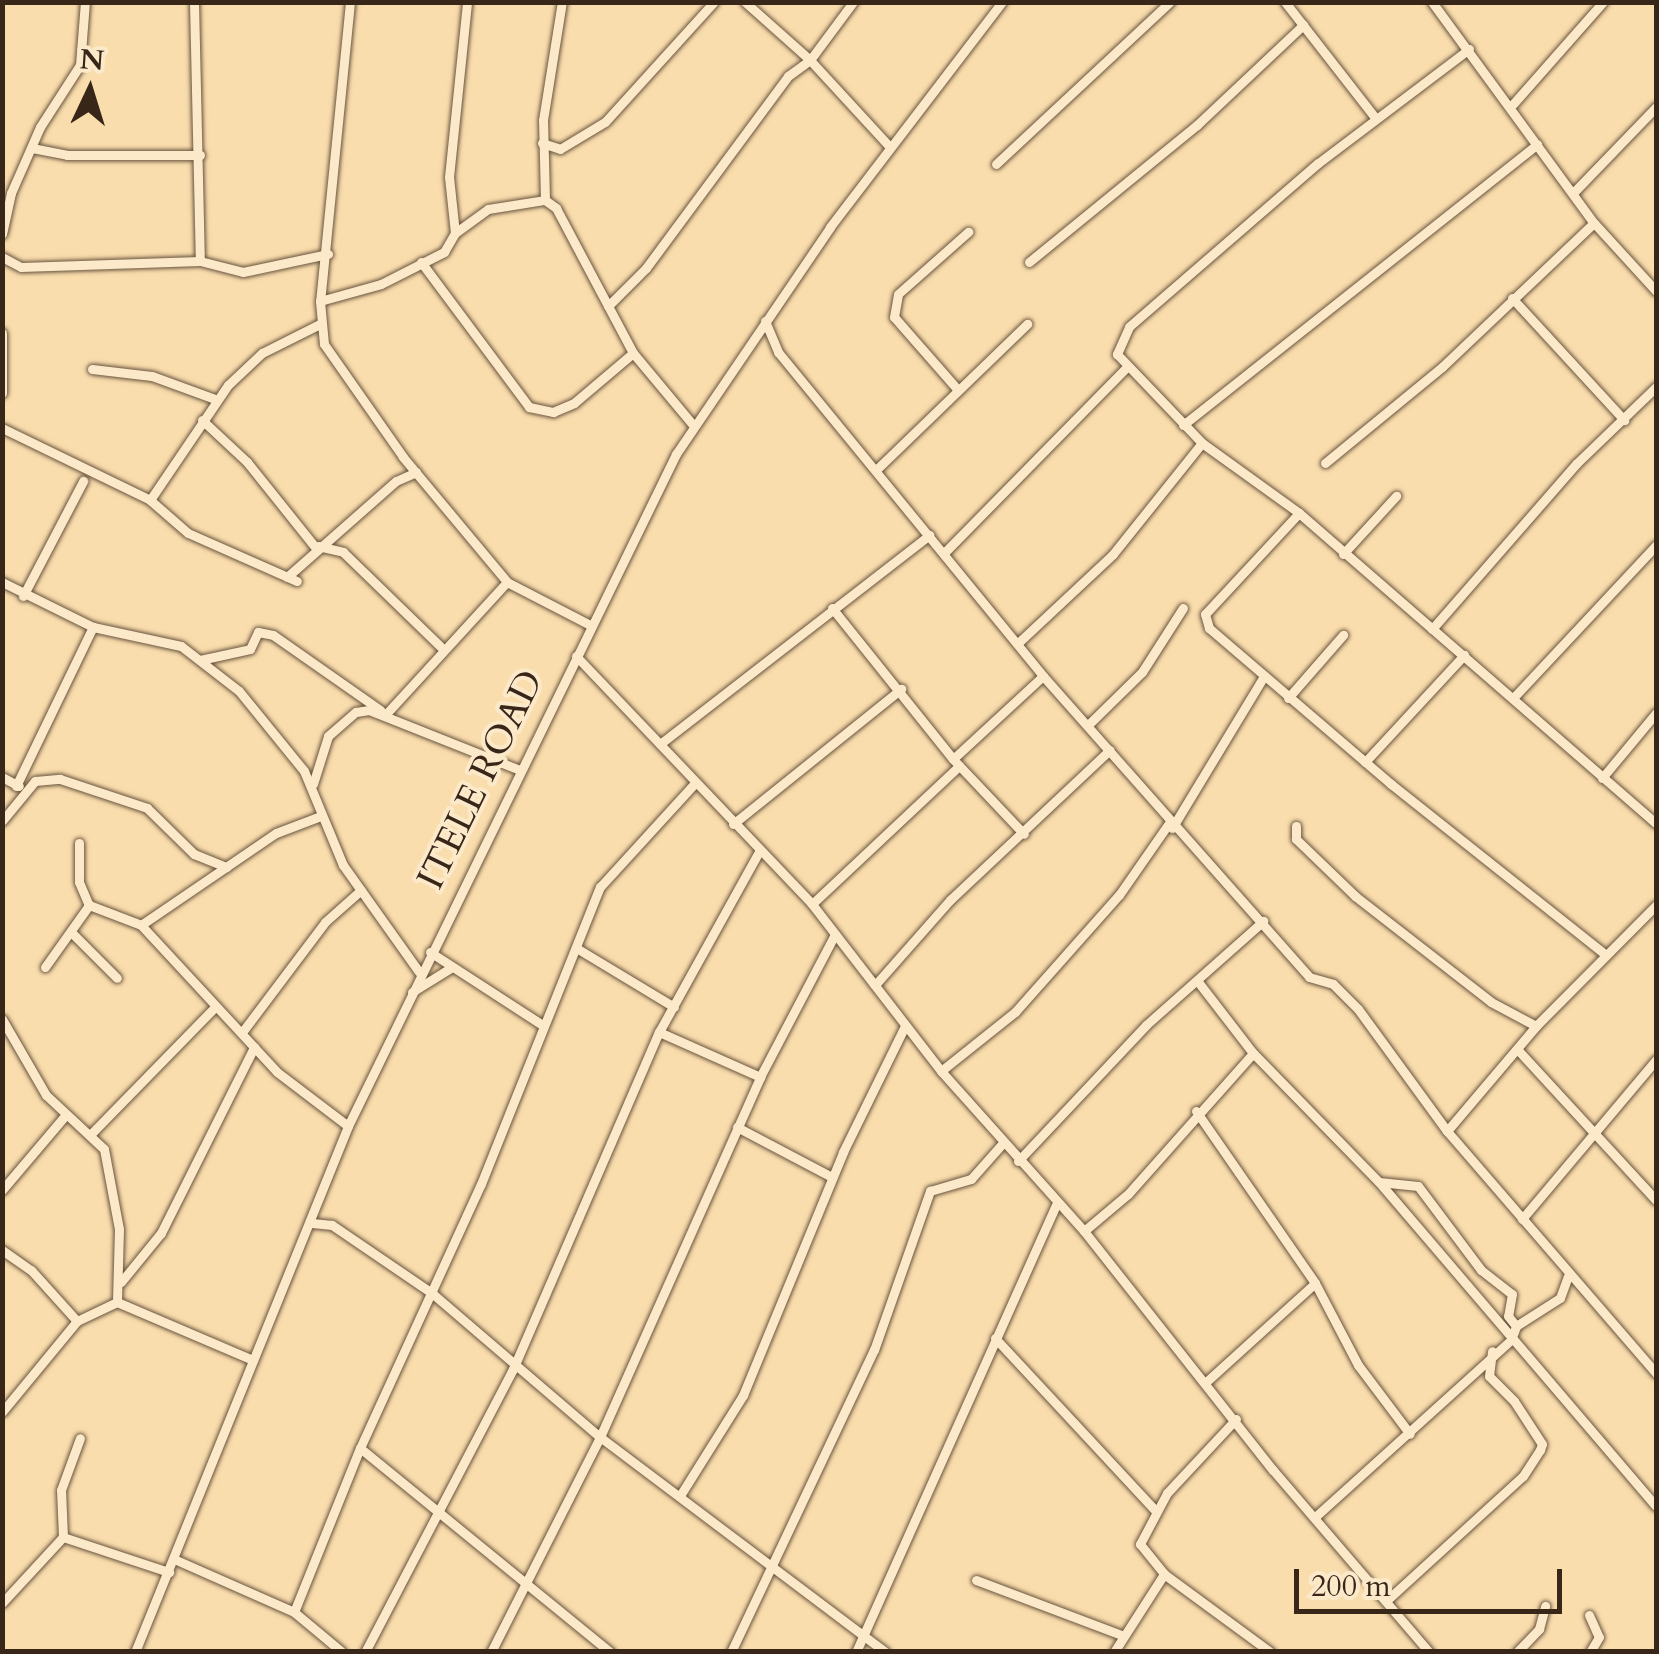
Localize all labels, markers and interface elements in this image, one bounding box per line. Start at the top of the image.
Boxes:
north arrow [40,40,140,140]
text: N [79,40,106,80]
street label: ITELE ROAD [408,663,554,897]
scale bar [1299,1549,1566,1611]
text: 200 m [1311,1566,1391,1607]

